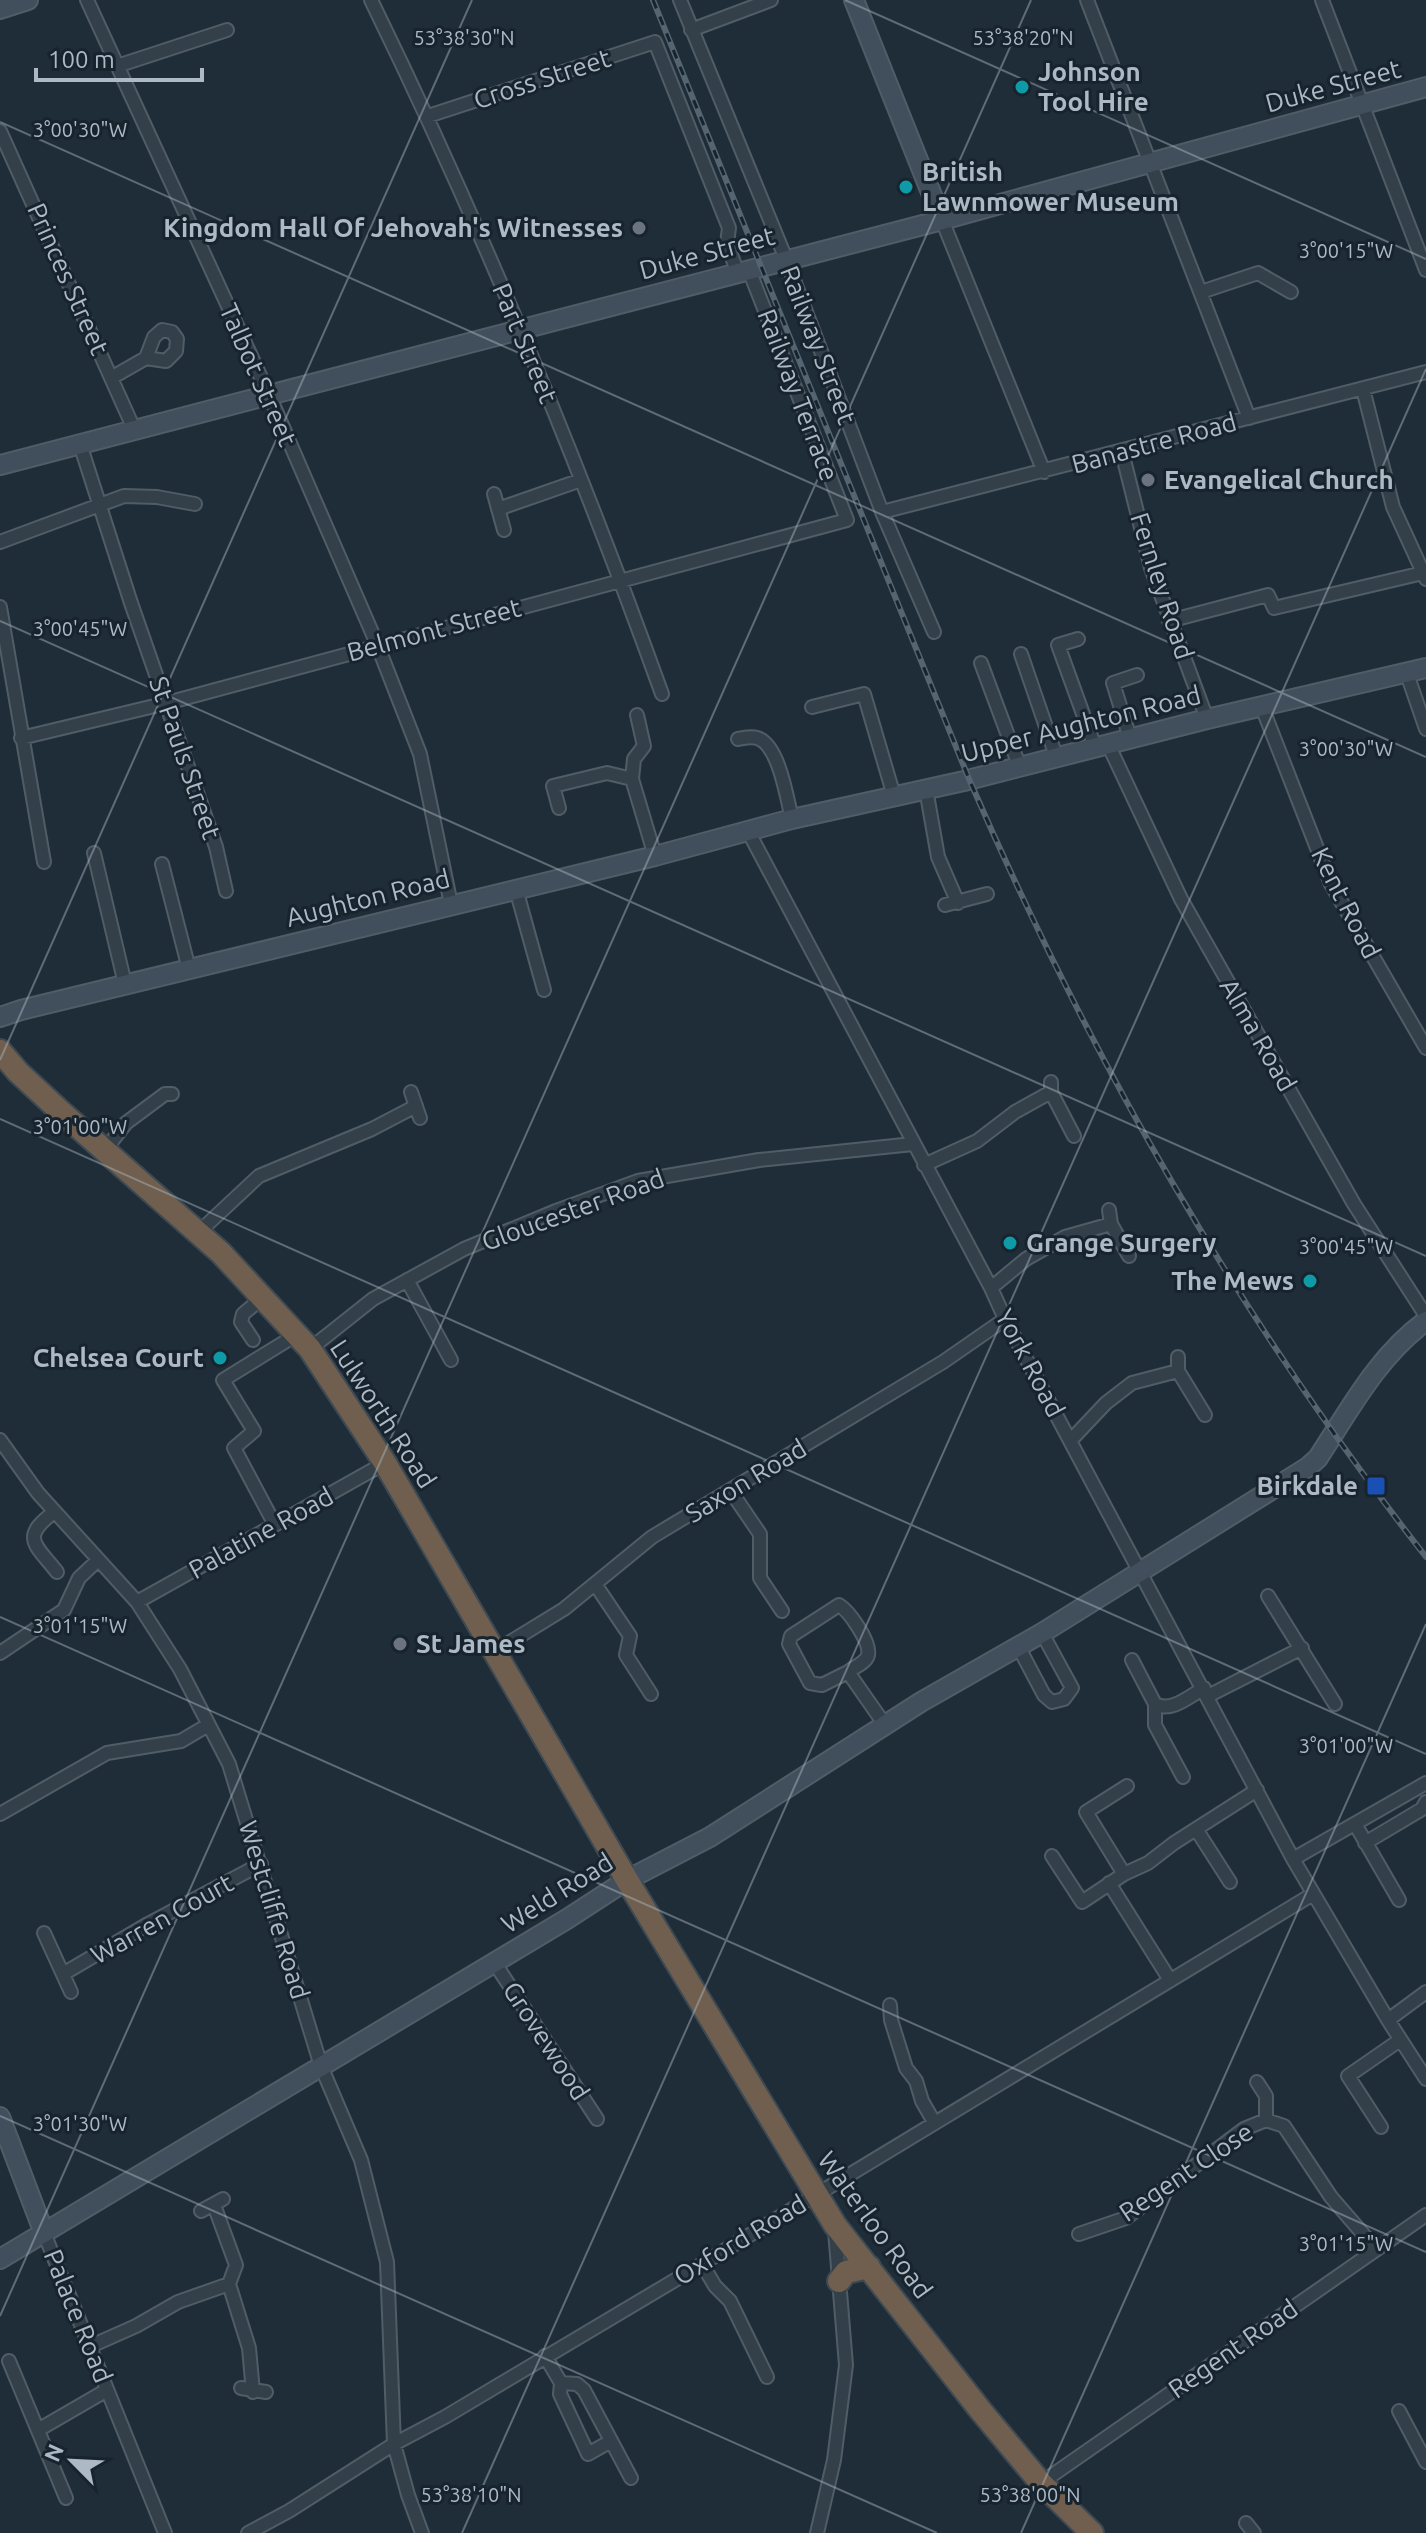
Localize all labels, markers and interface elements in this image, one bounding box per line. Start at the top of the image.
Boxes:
text: 53°38'30"N [413,26,515,49]
text: 53°38'20"N [972,26,1074,49]
scale bar [36,32,202,82]
street label: Cross Street [470,43,614,114]
text: 100 m [48,46,115,73]
street label: Duke Street [1262,54,1404,117]
place label: Johnson Tool Hire [1038,57,1149,116]
marker: Johnson Tool Hire [1013,78,1031,96]
text: 3°00'30"W [33,118,127,141]
place label: British Lawnmower Museum [922,157,1179,216]
marker: British Lawnmower Museum [897,178,915,196]
street label: Princes Street [22,199,115,359]
place label: Kingdom Hall Of Jehovah's Witnesses [163,213,623,242]
marker: Kingdom Hall Of Jehovah's Witnesses [630,219,648,237]
street label: Duke Street [636,221,778,284]
text: 3°00'15"W [1299,239,1393,262]
street label: Railway Street [775,262,862,428]
street label: Part Street [487,279,564,407]
street label: Talbot Street [214,299,303,450]
street label: Railway Terrace [752,305,845,485]
street label: Banastre Road [1068,407,1240,478]
place label: Evangelical Church [1164,465,1394,494]
marker: Evangelical Church [1139,471,1157,489]
street label: Fernley Road [1125,509,1200,663]
street label: Belmont Street [344,592,524,667]
text: 3°00'45"W [33,617,127,640]
street label: St Pauls Street [144,673,227,843]
street label: Upper Aughton Road [958,680,1204,767]
text: 3°00'30"W [1299,737,1393,760]
street label: Kent Road [1306,842,1387,963]
street label: Aughton Road [283,863,453,932]
street label: Alma Road [1215,973,1302,1096]
text: 3°01'00"W [33,1115,127,1138]
street label: Gloucester Road [478,1163,668,1256]
place label: Grange Surgery [1026,1228,1216,1257]
marker: Grange Surgery [1001,1234,1019,1252]
text: 3°00'45"W [1299,1235,1393,1258]
place label: The Mews [1171,1266,1294,1295]
marker: The Mews [1301,1272,1319,1290]
street label: York Road [990,1304,1071,1422]
street label: Lulworth Road [325,1334,442,1493]
place label: Chelsea Court [33,1343,204,1372]
marker: Chelsea Court [211,1349,229,1367]
street label: Saxon Road [680,1433,811,1528]
place label: Birkdale [1257,1471,1358,1500]
marker: Birkdale [1365,1475,1387,1497]
street label: Palatine Road [184,1481,338,1584]
text: 3°01'15"W [33,1614,127,1637]
place label: St James [416,1629,525,1658]
marker: St James [391,1635,409,1653]
text: 3°01'00"W [1299,1734,1393,1757]
street label: Westcliffe Road [234,1817,315,2002]
street label: Weld Road [496,1847,618,1938]
street label: Warren Court [86,1868,238,1969]
street label: Grovewood [497,1976,595,2105]
text: 3°01'30"W [33,2112,127,2135]
street label: Regent Close [1114,2116,1258,2227]
street label: Waterloo Road [812,2146,938,2304]
street label: Oxford Road [668,2189,811,2290]
text: 3°01'15"W [1299,2232,1393,2255]
street label: Palace Road [39,2245,118,2387]
street label: Regent Road [1163,2293,1303,2404]
north arrow [32,2421,112,2501]
text: N [39,2440,68,2465]
text: 53°38'10"N [420,2483,522,2506]
text: 53°38'00"N [979,2483,1081,2506]

